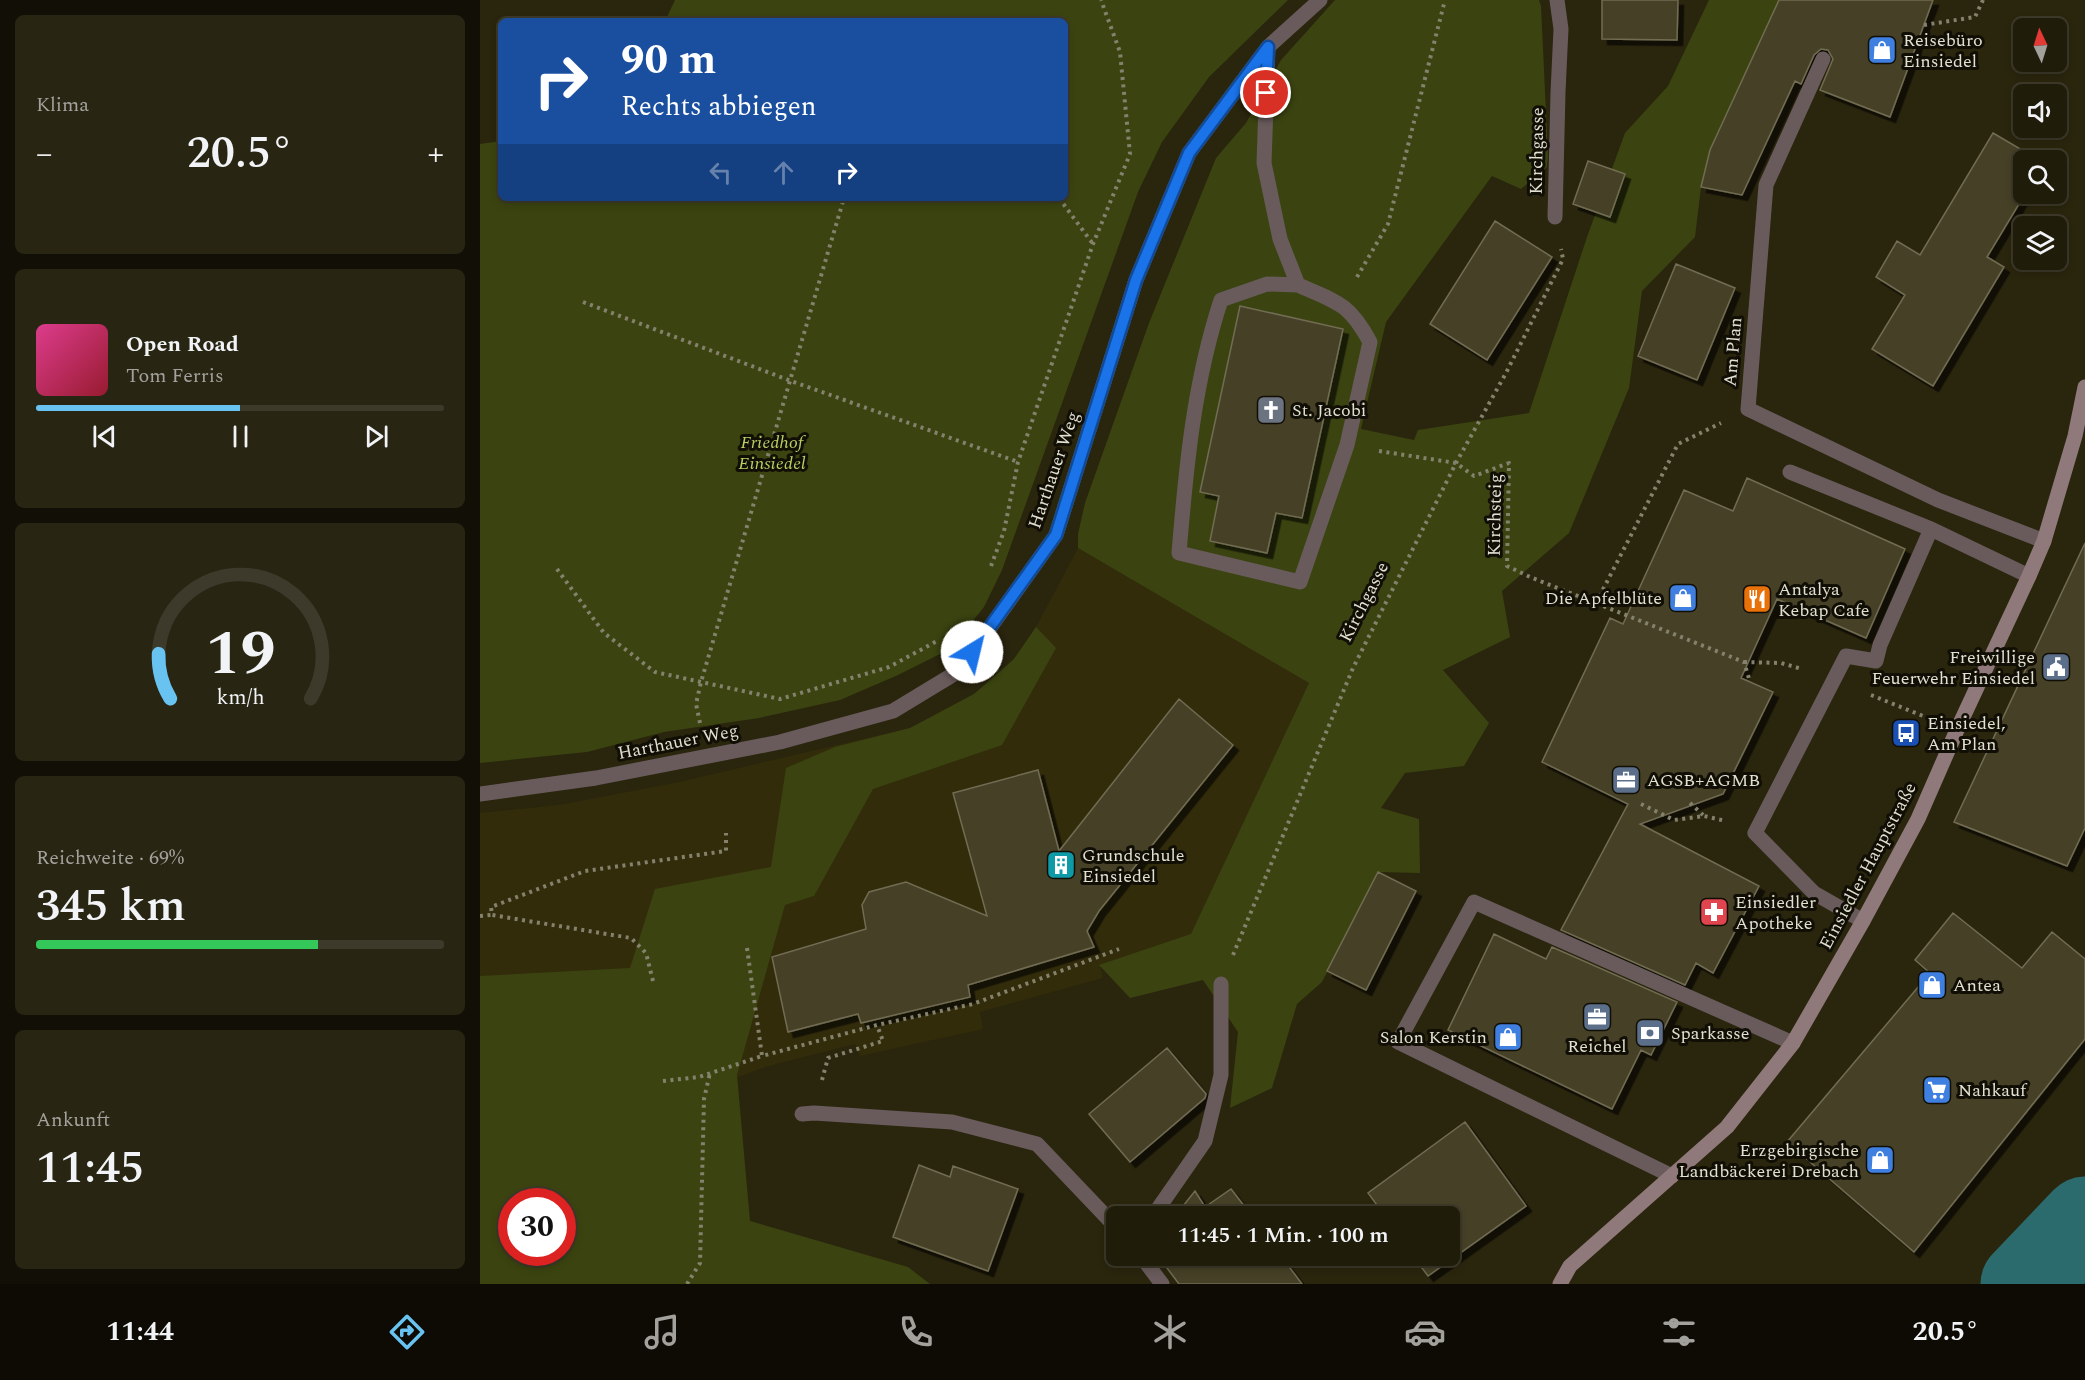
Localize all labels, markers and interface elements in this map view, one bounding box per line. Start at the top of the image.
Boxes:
north arrow [2013,18,2067,72]
map controls [2013,18,2067,270]
place label: Reisebüro Einsiedel [1903,27,1983,75]
text: 90 m [621,29,716,92]
shop icon: Reisebüro Einsiedel [1866,34,1898,66]
icon: right [522,42,600,120]
pin [1240,67,1291,118]
icon: arrive [1249,76,1282,109]
button: sound [2013,84,2067,138]
text: Rechts abbiegen [621,86,816,128]
text: Klima [36,90,89,120]
street label: Kirchgasse [1523,107,1551,195]
text: 20.5° [187,119,293,188]
text: − [36,129,53,179]
text: + [427,129,444,179]
button: search [2013,150,2067,204]
icon: left [704,156,737,189]
icon: ahead [767,156,800,189]
icon: right [830,156,863,189]
button: layers [2013,216,2067,270]
street label: Am Plan [1717,316,1749,388]
text: Open Road [126,328,239,361]
text: Tom Ferris [126,361,224,391]
church icon: St. Jacobi [1255,394,1287,426]
place label: St. Jacobi [1292,397,1366,424]
street label: Harthauer Weg [1021,408,1087,532]
icon: previous [88,420,121,453]
icon: pause [224,420,257,453]
icon: next [360,420,393,453]
park label: Friedhof Einsiedel [738,429,807,477]
street label: Kirchsteig [1481,473,1509,557]
street label: Kirchgasse [1332,557,1396,647]
place label: Antalya Kebap Cafe [1778,576,1870,624]
shop icon: Die Apfelblüte [1667,582,1699,614]
restaurant icon: Antalya Kebap Cafe [1741,583,1773,615]
place label: Die Apfelblüte [1545,585,1662,612]
text: 19 [205,607,275,702]
position arrow [940,620,1004,684]
place label: Freiwillige Feuerwehr Einsiedel [1871,644,2035,692]
public building icon: Freiwillige Feuerwehr Einsiedel [2040,651,2072,683]
text: km/h [216,681,264,714]
place label: Einsiedel, Am Plan [1927,710,2006,758]
street label: Harthauer Weg [615,717,741,767]
bus stop icon: Einsiedel, Am Plan [1890,717,1922,749]
office icon: AGSB+AGMB [1610,764,1642,796]
place label: AGSB+AGMB [1647,767,1760,794]
street label: Einsiedler Hauptstraße [1813,778,1923,954]
place label: Grundschule Einsiedel [1082,842,1185,890]
text: Reichweite · 69% [36,843,184,873]
building icon: Grundschule Einsiedel [1045,849,1077,881]
text: 345 km [36,872,186,941]
place label: Einsiedler Apotheke [1735,889,1816,937]
pharmacy icon: Einsiedler Apotheke [1698,896,1730,928]
shop icon: Antea [1916,969,1948,1001]
place label: Antea [1953,972,2001,999]
office icon: Reichel [1581,1001,1613,1033]
bank icon: Sparkasse [1634,1017,1666,1049]
place label: Sparkasse [1671,1020,1749,1047]
shop icon: Salon Kerstin [1492,1021,1524,1053]
place label: Salon Kerstin [1380,1024,1487,1051]
place label: Reichel [1567,1033,1627,1060]
supermarket icon: Nahkauf [1921,1074,1953,1106]
place label: Nahkauf [1958,1077,2028,1104]
text: Ankunft [36,1105,110,1135]
text: 11:45 [36,1134,144,1203]
place label: Erzgebirgische Landbäckerei Drebach [1678,1137,1859,1185]
shop icon: Erzgebirgische Landbäckerei Drebach [1864,1144,1896,1176]
speed limit sign: 30 [498,1188,576,1266]
text: 11:45 · 1 Min. · 100 m [1177,1219,1389,1252]
text: 11:44 [106,1311,174,1353]
icon: directions [386,1311,428,1353]
icon: music [641,1311,683,1353]
icon: phone [895,1311,937,1353]
icon: climate [1149,1311,1191,1353]
icon: car [1404,1311,1446,1353]
icon: filters [1658,1311,1700,1353]
text: 20.5° [1913,1311,1979,1353]

